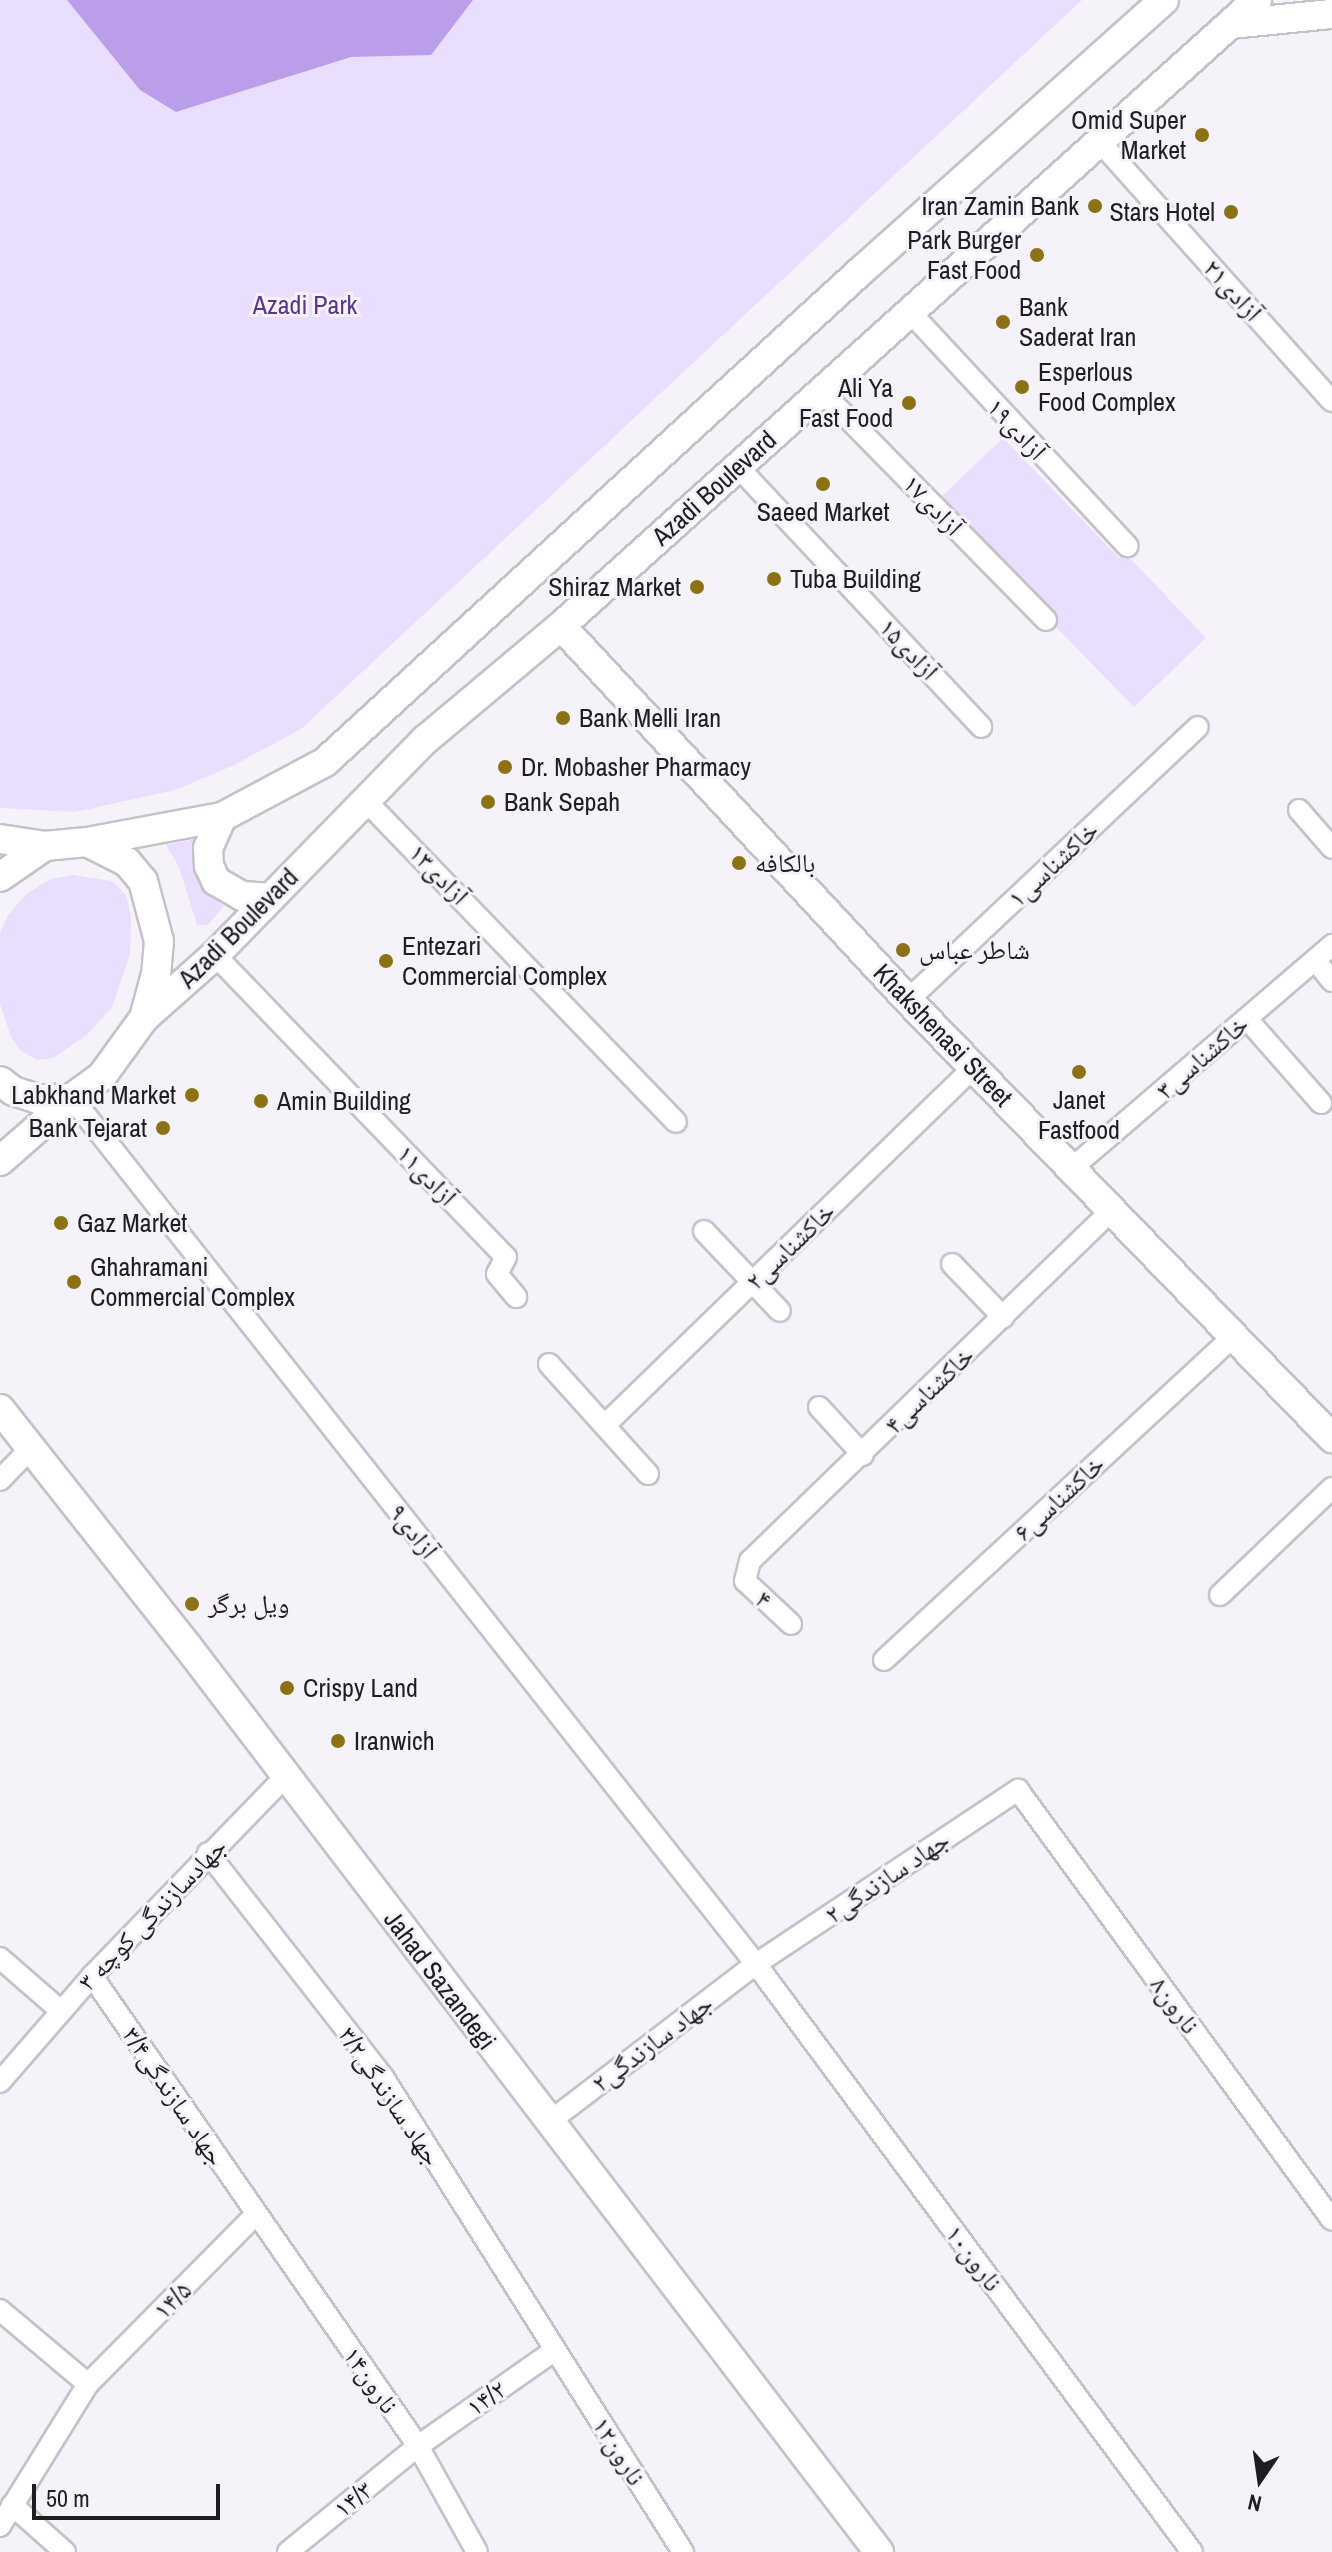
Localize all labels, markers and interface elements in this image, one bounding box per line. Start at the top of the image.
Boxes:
place label: Omid Super Market [1071,104,1186,166]
marker: Omid Super Market [1193,126,1211,144]
place label: Iran Zamin Bank [921,190,1079,222]
place label: Stars Hotel [1110,196,1215,228]
marker: Iran Zamin Bank [1086,197,1104,215]
marker: Stars Hotel [1222,203,1240,221]
place label: Park Burger Fast Food [907,224,1021,286]
marker: Park Burger Fast Food [1028,246,1046,264]
street label: آزادی۲۱ [1197,253,1269,327]
park label: Azadi Park [253,289,357,321]
place label: Bank Saderat Iran [1019,291,1136,352]
marker: Bank Saderat Iran [994,313,1012,331]
place label: Esperlous Food Complex [1038,356,1176,418]
place label: Ali Ya Fast Food [799,372,893,434]
marker: Esperlous Food Complex [1013,378,1031,396]
street label: آزادی۱۹ [981,392,1053,466]
marker: Ali Ya Fast Food [900,394,918,412]
street label: Azadi Boulevard [645,424,783,552]
street label: آزادی۱۷ [897,468,969,542]
marker: Saeed Market [814,475,832,493]
place label: Saeed Market [757,496,889,528]
place label: Tuba Building [790,563,921,595]
marker: Tuba Building [765,570,783,588]
place label: Shiraz Market [548,571,681,603]
marker: Shiraz Market [688,578,706,596]
street label: آزادی۱۵ [873,612,945,686]
place label: Bank Melli Iran [579,702,721,734]
marker: Bank Melli Iran [554,709,572,727]
place label: Dr. Mobasher Pharmacy [521,751,751,783]
marker: Dr. Mobasher Pharmacy [496,758,514,776]
place label: Bank Sepah [504,786,620,818]
marker: Bank Sepah [479,793,497,811]
street label: خاکشناسی۱ [1001,814,1105,914]
street label: آزادی۱۳ [403,837,475,911]
place label: بالکافه [755,847,815,879]
marker: بالکافه [730,854,748,872]
street label: Azadi Boulevard [172,862,304,994]
place label: Entezari Commercial Complex [402,930,607,992]
place label: شاطر عباس [919,934,1030,966]
marker: شاطر عباس [894,941,912,959]
marker: Entezari Commercial Complex [377,952,395,970]
street label: Khakshenasi Street [867,957,1019,1113]
street label: خاکشناسی۳ [1150,1009,1254,1105]
marker: Janet Fastfood [1070,1063,1088,1081]
place label: Labkhand Market [11,1079,176,1111]
place label: Janet Fastfood [1038,1084,1120,1146]
place label: Amin Building [277,1085,411,1117]
marker: Labkhand Market [183,1086,201,1104]
marker: Amin Building [252,1092,270,1110]
place label: Bank Tejarat [28,1112,147,1144]
marker: Bank Tejarat [154,1119,172,1137]
street label: آزادی۱۱ [391,1138,463,1212]
street label: خاکشناسی۲ [739,1196,841,1296]
place label: Gaz Market [77,1207,187,1239]
marker: Gaz Market [52,1214,70,1232]
place label: Ghahramani Commercial Complex [90,1251,295,1312]
marker: Ghahramani Commercial Complex [65,1273,83,1291]
street label: خاکشناسی۴ [878,1340,980,1440]
street label: خاکشناسی۶ [1007,1448,1111,1548]
street label: آزادی۹ [383,1497,445,1565]
street label: ۴ [749,1584,779,1614]
place label: ویل برگر [208,1588,289,1620]
marker: ویل برگر [183,1595,201,1613]
place label: Crispy Land [303,1672,418,1704]
marker: Crispy Land [278,1679,296,1697]
place label: Iranwich [354,1725,435,1757]
marker: Iranwich [329,1732,347,1750]
street label: ۲جهاد سازندگی [819,1824,955,1930]
street label: جهادسازندگی کوچه ۳ [71,1831,233,1997]
street label: Jahad Sazandegi [378,1904,502,2056]
street label: نارون۸ [1144,1970,1206,2040]
street label: جهاد سازندگی۲ [585,1987,719,2099]
street label: ۳/۴جهاد سازندگی [116,2021,232,2171]
street label: ۳/۲جهاد سازندگی [332,2021,448,2171]
street label: نارون۱۰ [939,2219,1009,2297]
street label: ۱۴/۵ [146,2274,198,2326]
street label: نارون۱۴ [337,2341,405,2419]
street label: ۱۴/۲ [460,2373,512,2423]
street label: نارون۱۲ [586,2411,652,2491]
north arrow [1220,2440,1300,2520]
scale bar [36,2468,224,2518]
street label: ۱۴/۳ [327,2474,379,2524]
text: 50 m [46,2482,90,2514]
text: N [1245,2487,1264,2519]

